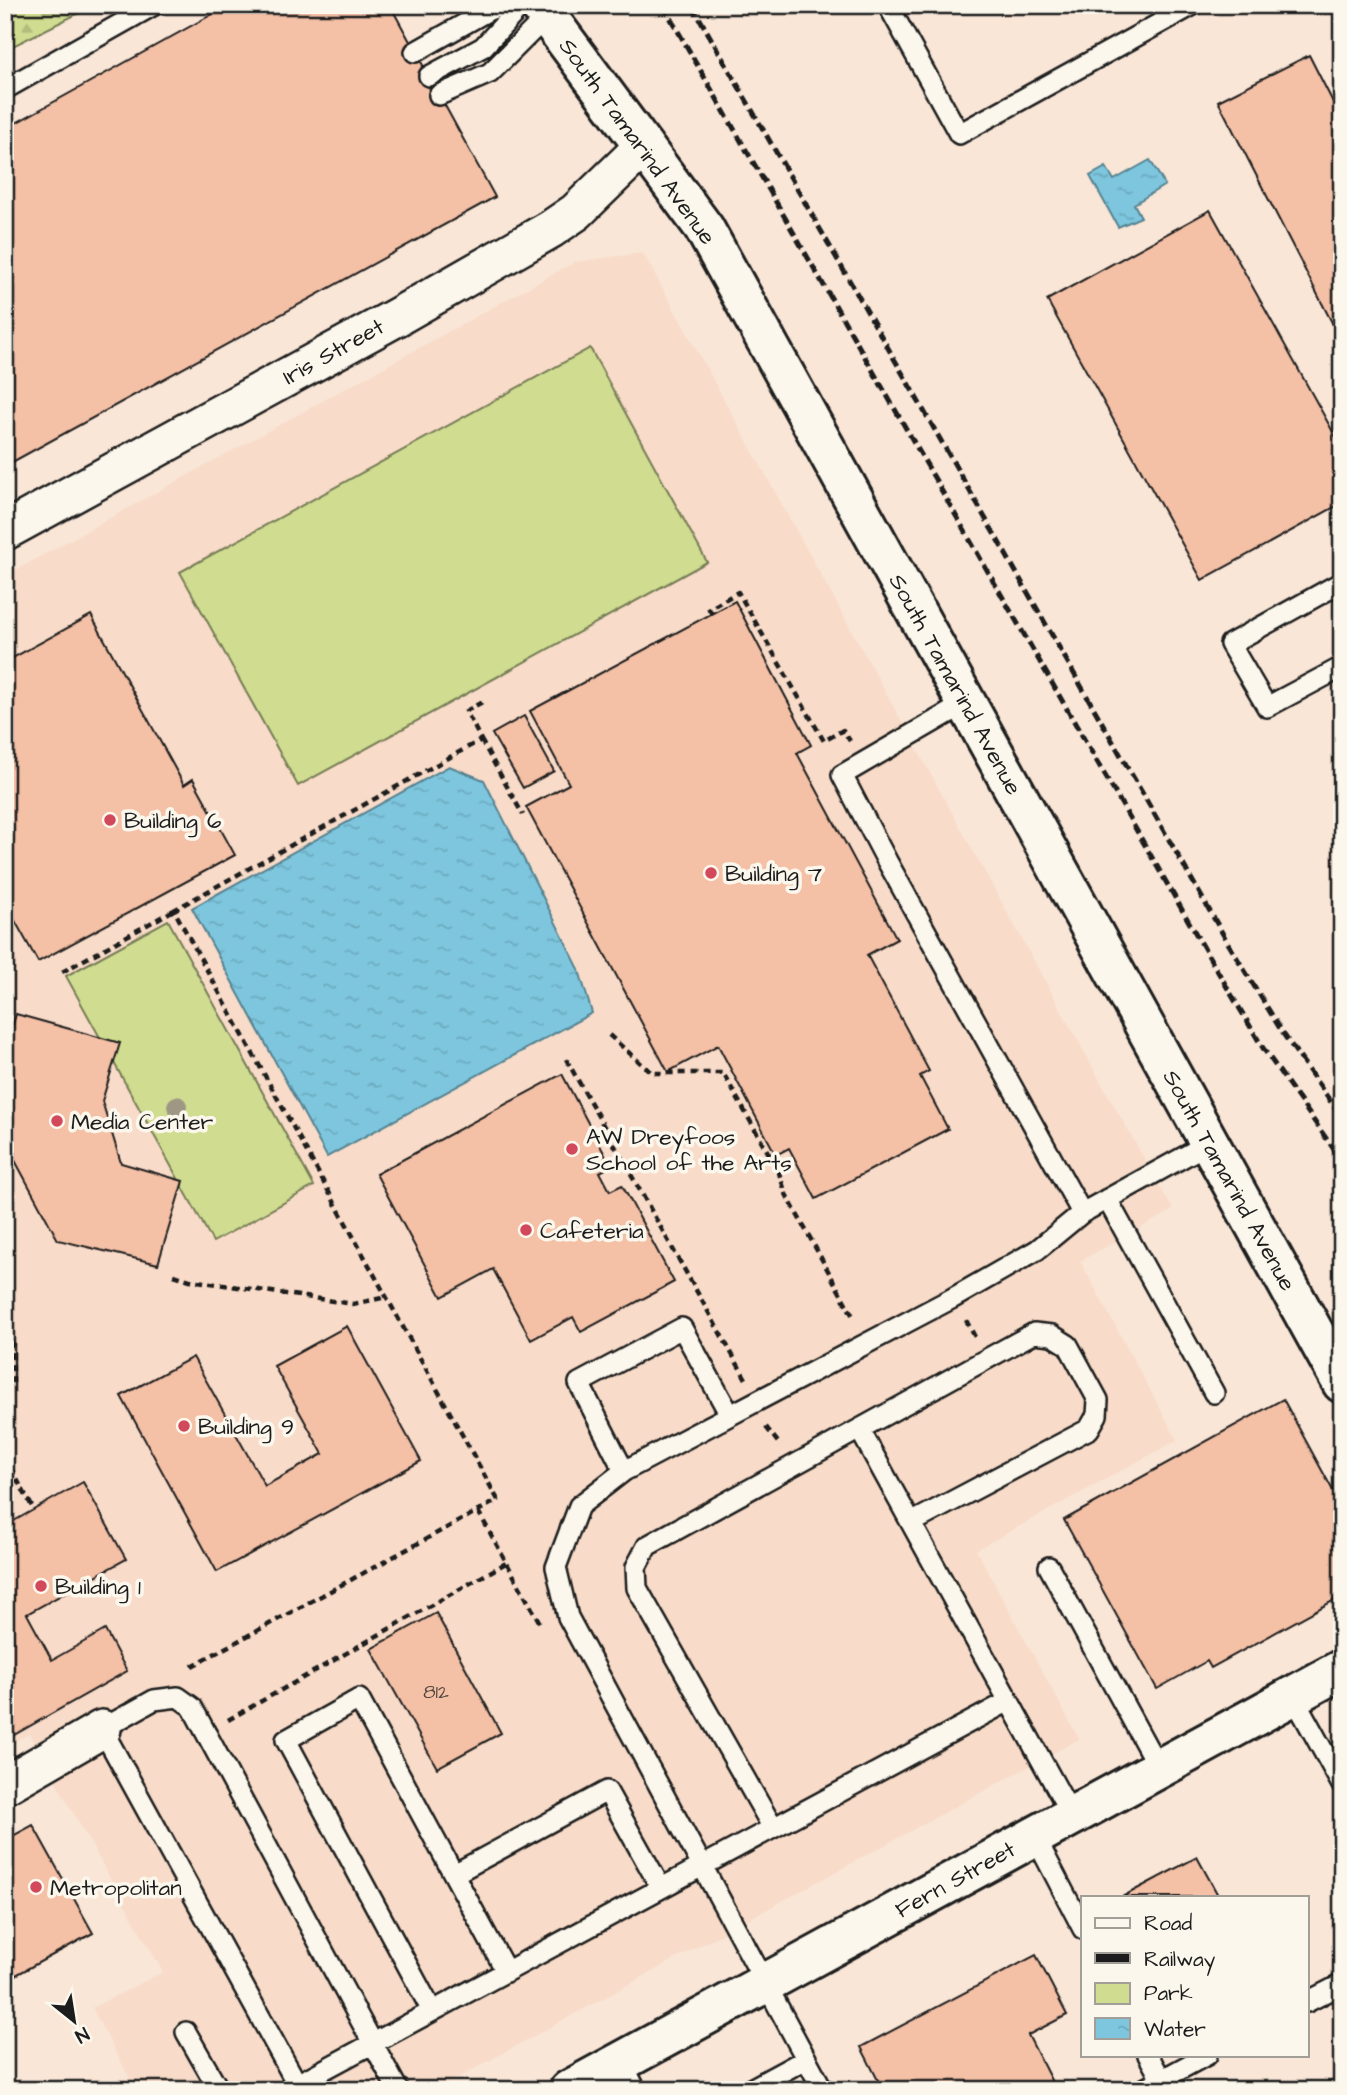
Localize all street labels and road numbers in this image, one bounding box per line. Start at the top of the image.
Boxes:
street label: South Tamarind Avenue [551,32,723,251]
street label: Iris Street [277,311,391,393]
street label: South Tamarind Avenue [881,568,1029,801]
street label: South Tamarind Avenue [1155,1064,1303,1297]
street label: Fern Street [890,1833,1022,1926]

